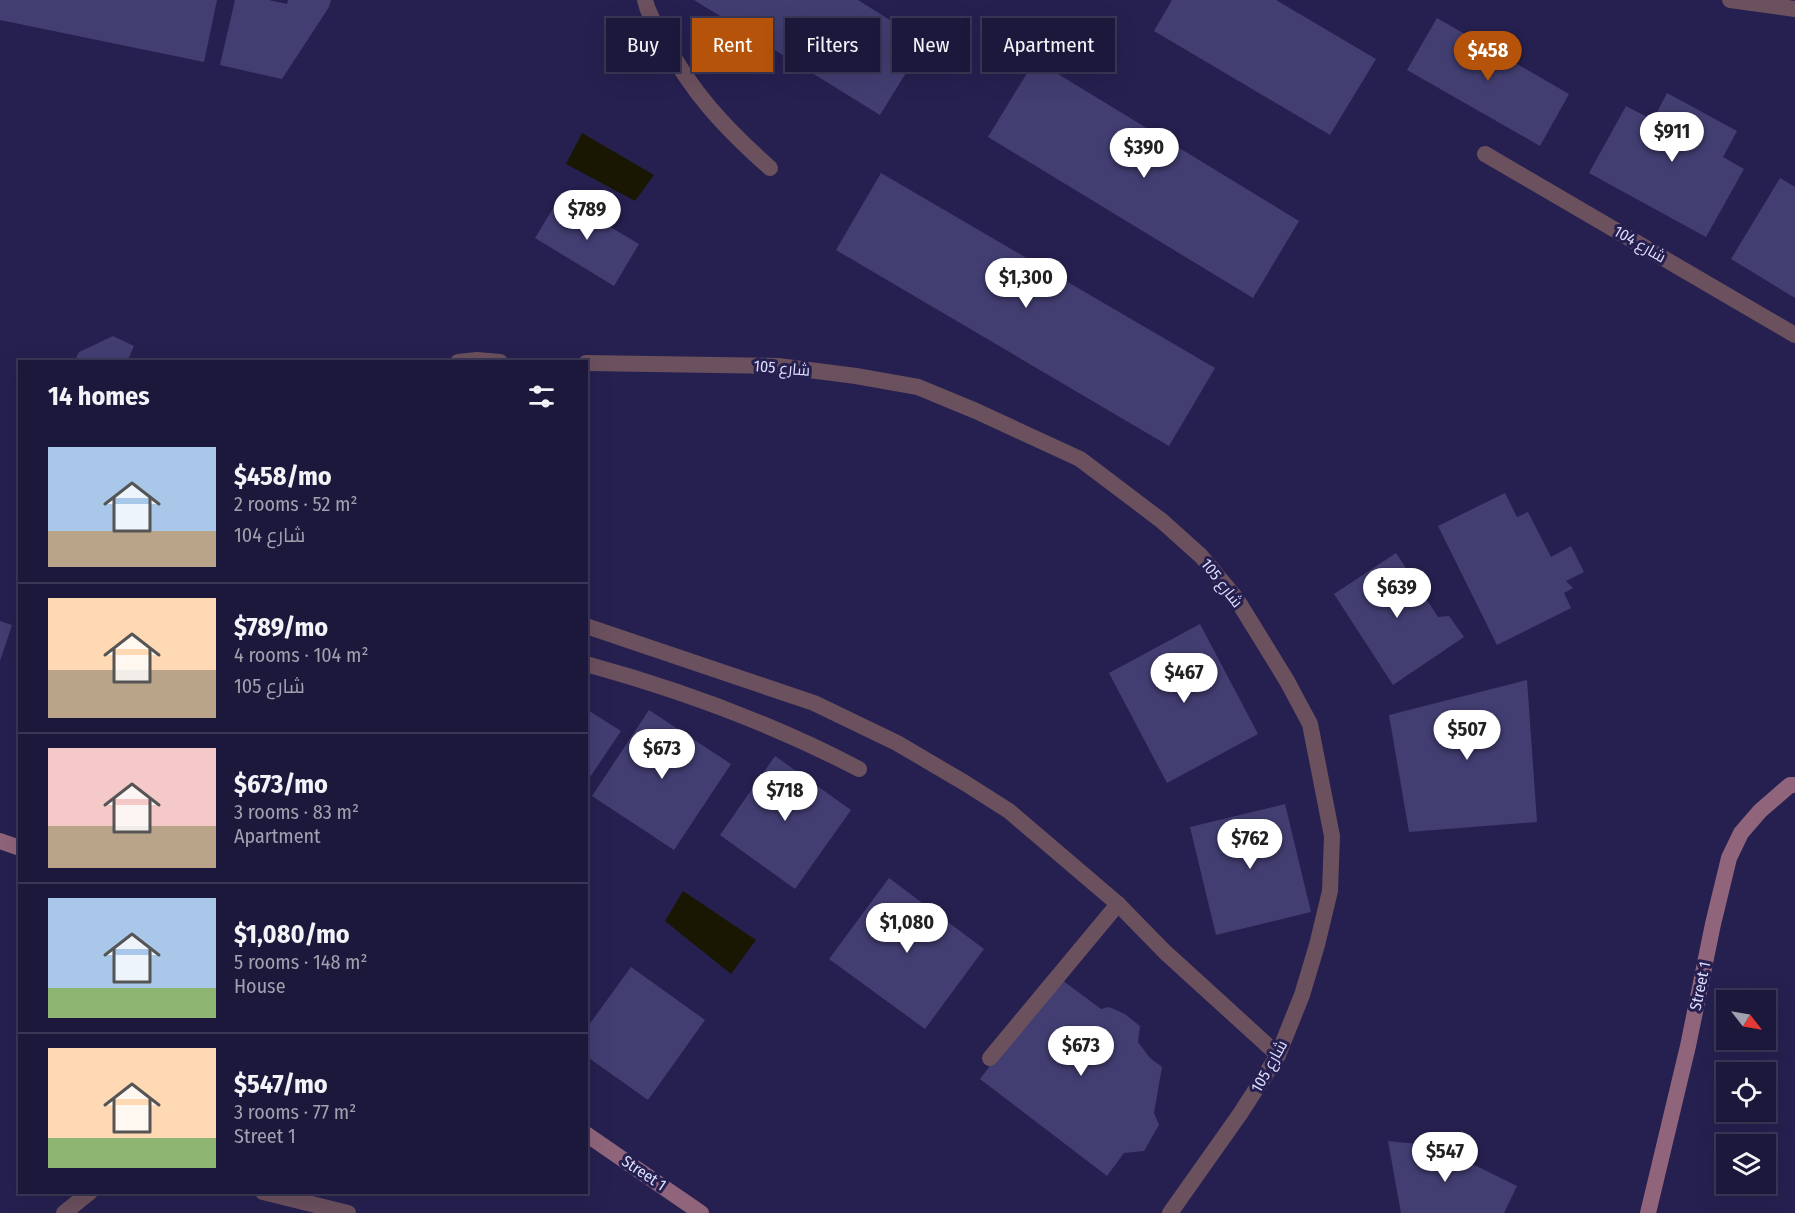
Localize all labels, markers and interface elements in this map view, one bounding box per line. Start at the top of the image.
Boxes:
chip: Buy [606,18,680,72]
chip: Rent [692,18,773,72]
chip: Filters [785,18,880,72]
chip: New [892,18,970,72]
chip: Apartment [982,18,1115,72]
pin: $458 [1452,31,1524,82]
text: $458 [1468,38,1508,62]
pin: $911 [1636,112,1708,163]
text: $911 [1654,119,1690,143]
pin: $390 [1108,128,1180,179]
text: $390 [1124,135,1164,159]
pin: $789 [551,190,623,241]
text: $789 [568,197,606,221]
street label: شارع 104 [1610,221,1669,268]
pin: $1,300 [977,258,1075,309]
text: $1,300 [999,265,1053,289]
street label: شارع 105 [753,356,811,382]
icon: filters [525,380,558,413]
text: 14 homes [48,381,150,412]
text: $458/mo [234,461,332,492]
icon: home [96,471,168,543]
text: 2 rooms · 52 m² [234,492,358,516]
text: شارع 104 [234,523,305,547]
street label: شارع 105 [1195,555,1247,612]
pin: $639 [1361,568,1433,619]
text: $639 [1377,575,1417,599]
text: $789/mo [234,612,328,643]
icon: home [96,622,168,694]
text: 4 rooms · 104 m² [234,643,369,667]
pin: $467 [1148,653,1220,704]
text: $467 [1165,660,1203,684]
text: شارع 105 [234,674,305,698]
pin: $507 [1431,710,1503,761]
text: $507 [1448,717,1486,741]
pin: $673 [626,729,698,780]
text: $673 [643,736,681,760]
text: $673/mo [234,769,328,800]
pin: $718 [749,771,821,822]
icon: home [96,772,168,844]
text: $718 [766,778,804,802]
text: 3 rooms · 83 m² [234,800,359,824]
pin: $762 [1214,819,1286,870]
text: Apartment [234,824,321,848]
text: $762 [1231,826,1269,850]
pin: $1,080 [858,903,956,954]
text: $1,080 [880,910,934,934]
text: $1,080/mo [234,919,350,950]
icon: home [96,922,168,994]
text: 5 rooms · 148 m² [234,950,368,974]
street label: Street 1 [1686,960,1714,1012]
text: House [234,974,286,998]
north arrow [1716,990,1776,1050]
map controls [1716,990,1776,1194]
pin: $673 [1045,1026,1117,1077]
text: $673 [1062,1033,1100,1057]
street label: شارع 105 [1247,1037,1293,1096]
button: locate [1716,1062,1776,1122]
text: $547/mo [234,1069,328,1100]
icon: home [96,1072,168,1144]
text: 3 rooms · 77 m² [234,1100,356,1124]
text: Street 1 [234,1124,296,1148]
pin: $547 [1409,1132,1481,1183]
button: layers [1716,1134,1776,1194]
text: $547 [1426,1139,1464,1163]
street label: Street 1 [618,1151,670,1195]

